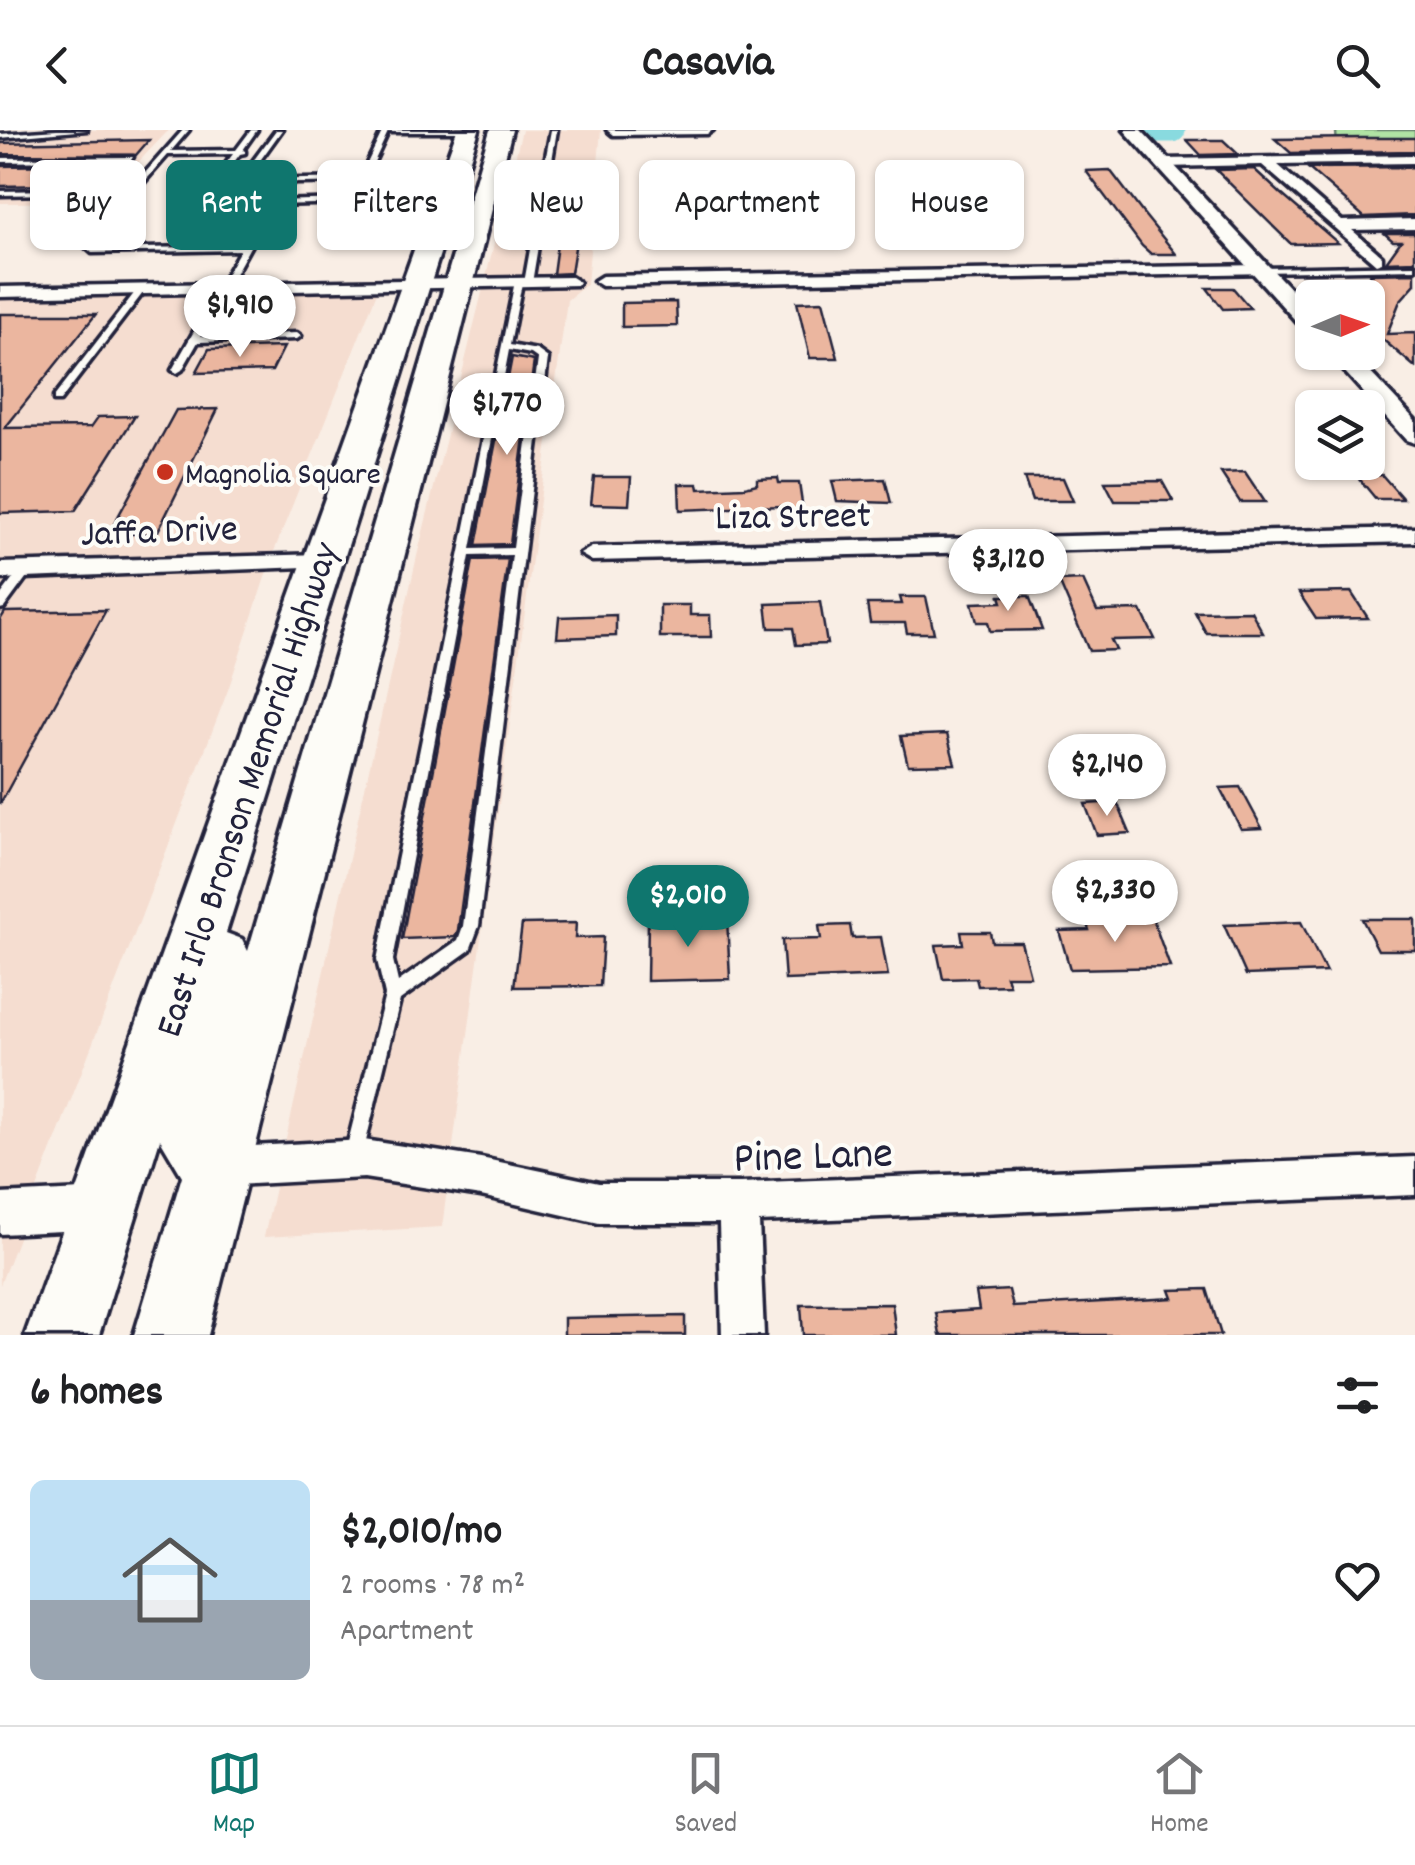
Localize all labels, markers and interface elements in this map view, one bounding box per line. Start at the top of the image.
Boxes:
text: Casavia [642,33,773,97]
icon: back [30,38,85,93]
icon: search [1330,38,1385,93]
chip: Buy [30,160,146,250]
chip: Rent [166,160,297,250]
chip: Filters [317,160,474,250]
chip: New [494,160,619,250]
chip: Apartment [639,160,855,250]
chip: House [875,160,1024,250]
pin: $1,910 [159,275,321,360]
north arrow [1295,280,1385,370]
map controls [1295,280,1385,480]
text: $1,910 [206,284,274,330]
pin: $1,770 [426,373,588,458]
text: $1,770 [471,382,543,428]
button: layers [1295,390,1385,480]
place label: Magnolia Square [185,454,381,500]
marker: Magnolia Square [154,461,176,483]
street label: Liza Street [715,491,871,548]
street label: Jaffa Drive [80,504,239,565]
pin: $3,120 [927,529,1089,614]
street label: East Irlo Bronson Memorial Highway [144,536,356,1045]
text: $3,120 [971,538,1045,584]
pin: $2,140 [1026,734,1188,819]
text: $2,140 [1070,743,1144,789]
pin: $2,330 [1034,860,1196,945]
pin: $2,010 [607,865,769,950]
text: $2,330 [1074,869,1156,915]
text: $2,010 [649,874,727,920]
street label: Pine Lane [732,1124,894,1194]
text: 6 homes [30,1365,163,1425]
icon: filters [1330,1368,1385,1423]
text: $2,010/mo [340,1504,502,1564]
icon: home [110,1520,230,1640]
icon: heart [1330,1553,1385,1608]
text: 2 rooms · 78 m² [340,1564,525,1610]
text: Apartment [340,1610,474,1656]
tab: Map [207,1746,262,1846]
tab: Saved [675,1746,737,1846]
tab: Home [1150,1746,1208,1846]

